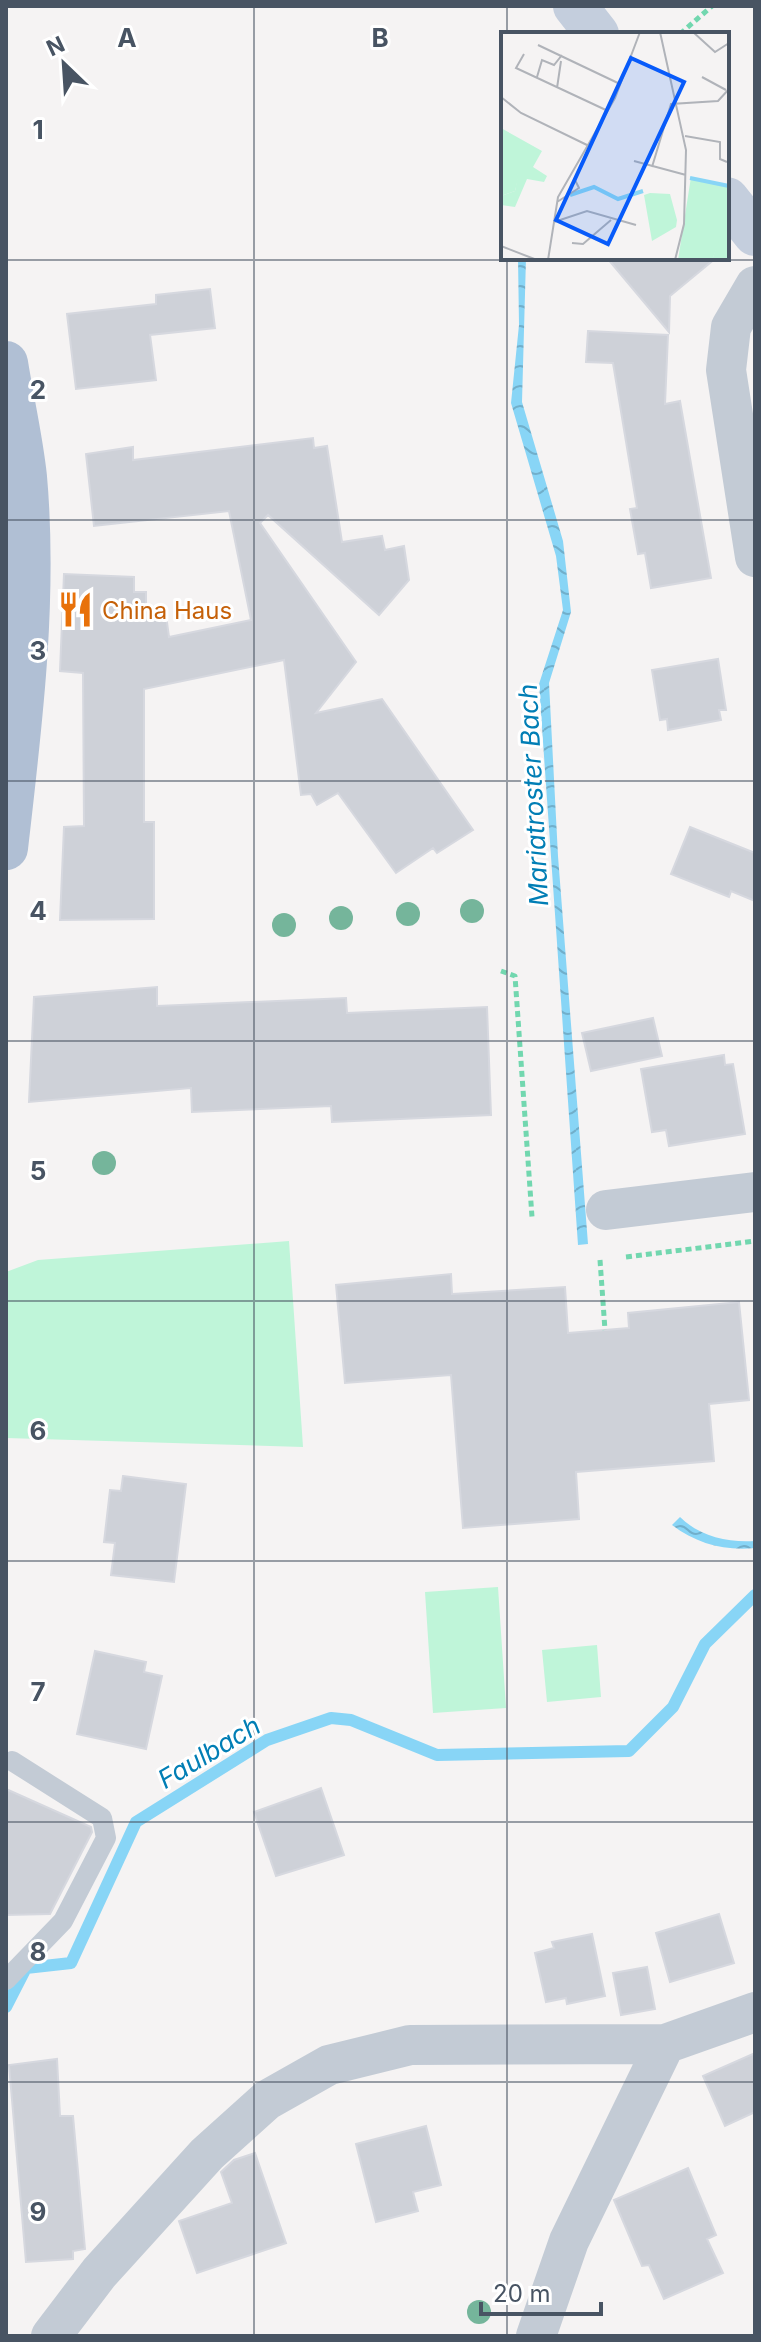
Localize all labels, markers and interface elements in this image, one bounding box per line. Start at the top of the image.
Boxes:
text: A [117,22,137,53]
text: B [371,22,389,53]
north arrow [24,24,104,104]
text: N [42,31,69,61]
inset map [501,32,729,260]
text: 1 [32,114,44,145]
text: 2 [30,374,46,405]
restaurant icon: China Haus [57,591,95,629]
place label: China Haus [102,596,232,625]
text: 3 [30,635,46,666]
water label: Mariatroster Bach [512,683,554,907]
text: 4 [29,895,47,926]
text: 5 [30,1155,46,1186]
text: 6 [30,1415,46,1446]
text: 7 [30,1676,46,1707]
water label: Faulbach [152,1709,266,1795]
text: 8 [30,1936,46,1967]
text: 9 [30,2196,46,2227]
scale bar [481,2266,601,2316]
text: 20 m [493,2279,551,2308]

